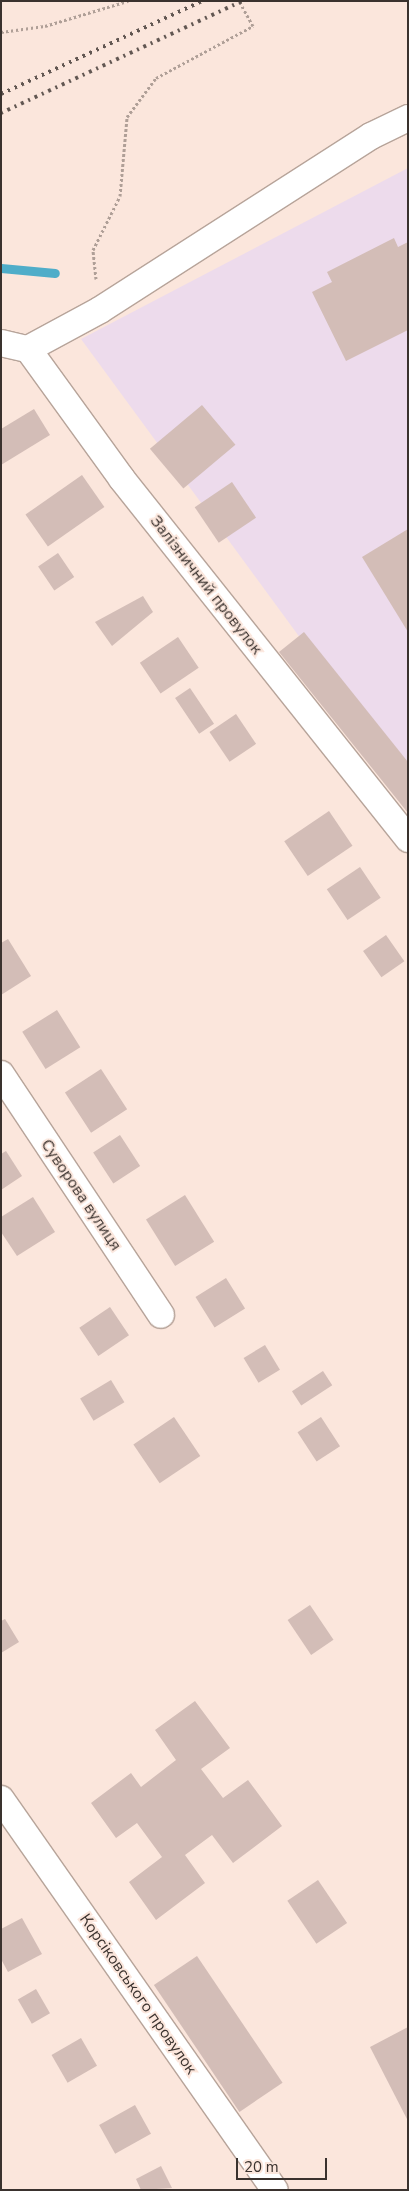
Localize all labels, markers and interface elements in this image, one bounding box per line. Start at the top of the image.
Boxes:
street label: Залізничний провулок [146,512,266,658]
street label: Суворова вулиця [37,1136,125,1254]
street label: Корсіковського провулок [75,1910,201,2078]
scale bar [239,2148,330,2180]
text: 20 m [244,2157,279,2177]

